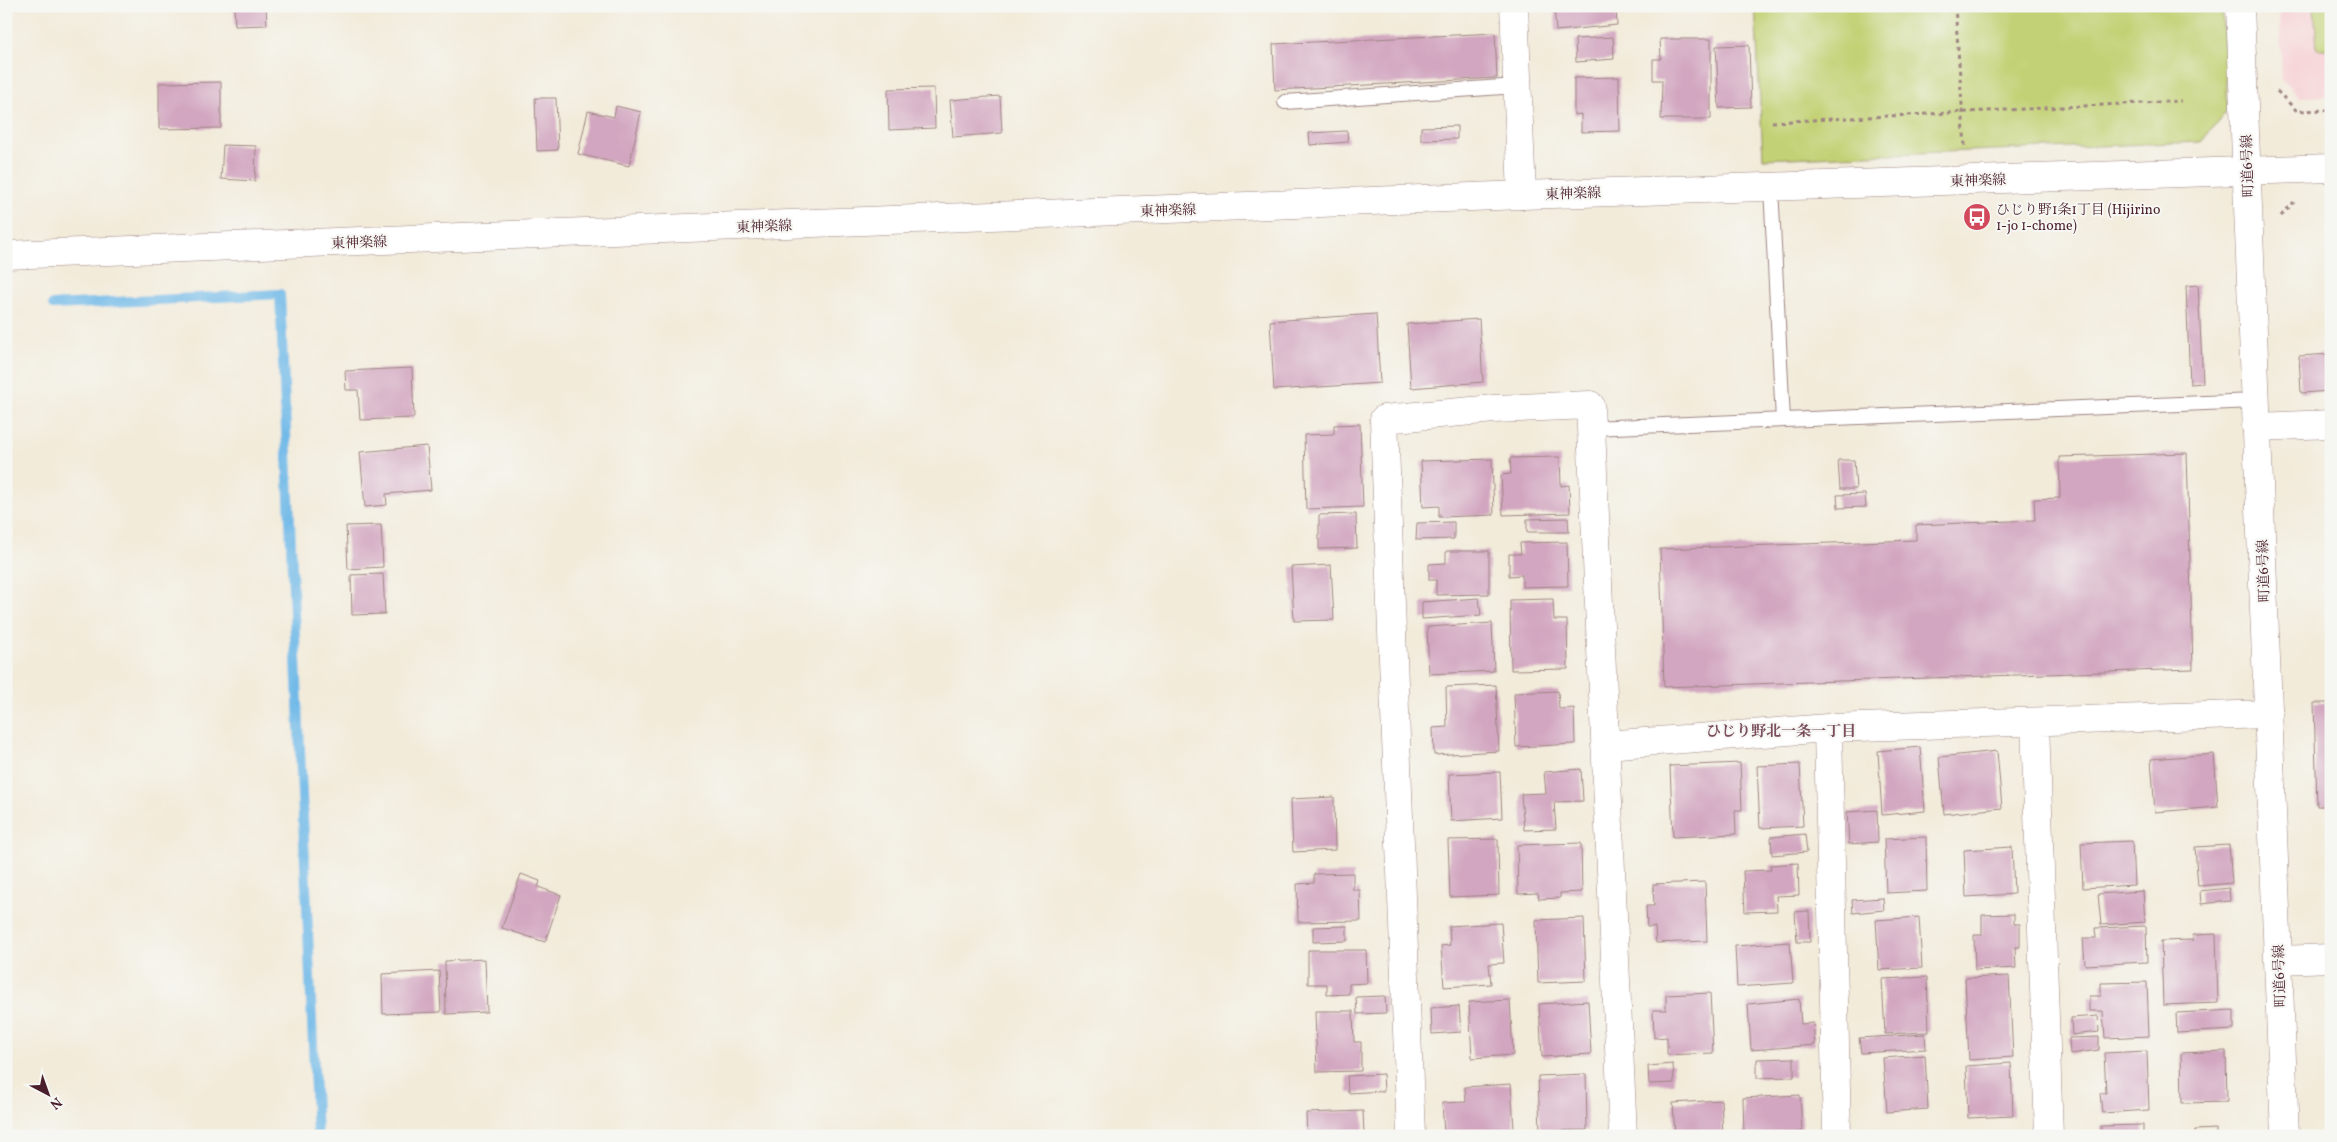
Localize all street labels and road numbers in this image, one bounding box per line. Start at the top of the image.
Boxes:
street label: 町道6号線 [2238,134,2259,198]
street label: 東神楽線 [1950,171,2006,192]
street label: 東神楽線 [1545,184,1601,205]
street label: 東神楽線 [1140,201,1196,222]
street label: 東神楽線 [736,217,792,238]
street label: 東神楽線 [331,233,387,254]
street label: 町道6号線 [2254,539,2275,603]
street label: 町道6号線 [2270,944,2291,1008]

